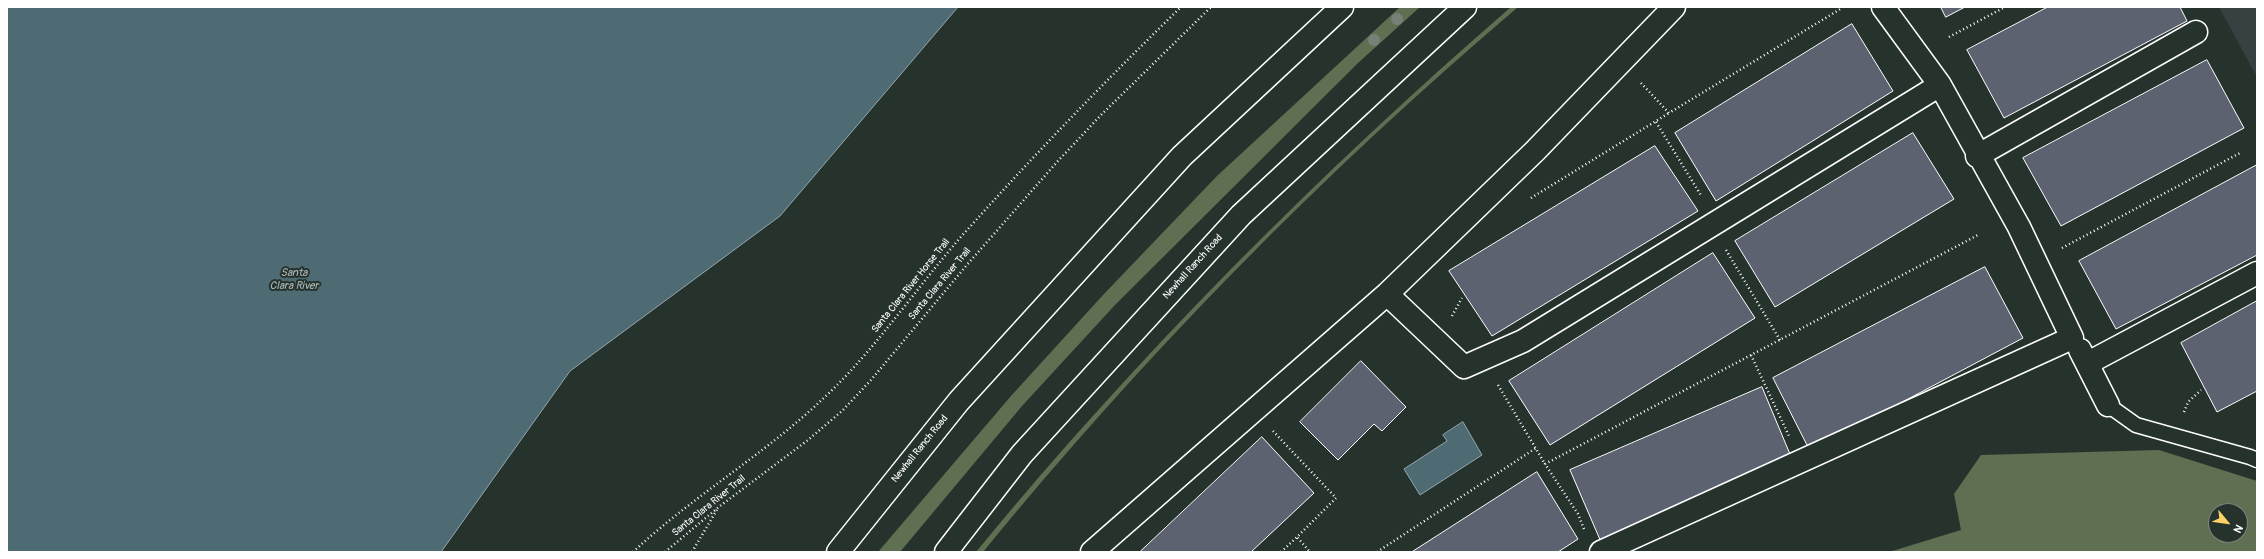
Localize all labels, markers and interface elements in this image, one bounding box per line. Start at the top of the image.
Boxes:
street label: Newhall Ranch Road [1161,232,1225,302]
street label: Santa Clara River Horse Trail [869,236,953,336]
street label: Santa Clara River Trail [906,245,974,323]
water label: Santa Clara River [270,266,318,292]
street label: Newhall Ranch Road [889,413,951,485]
street label: Santa Clara River Trail [670,473,748,539]
north arrow [2208,503,2248,543]
text: N [2231,522,2246,535]

